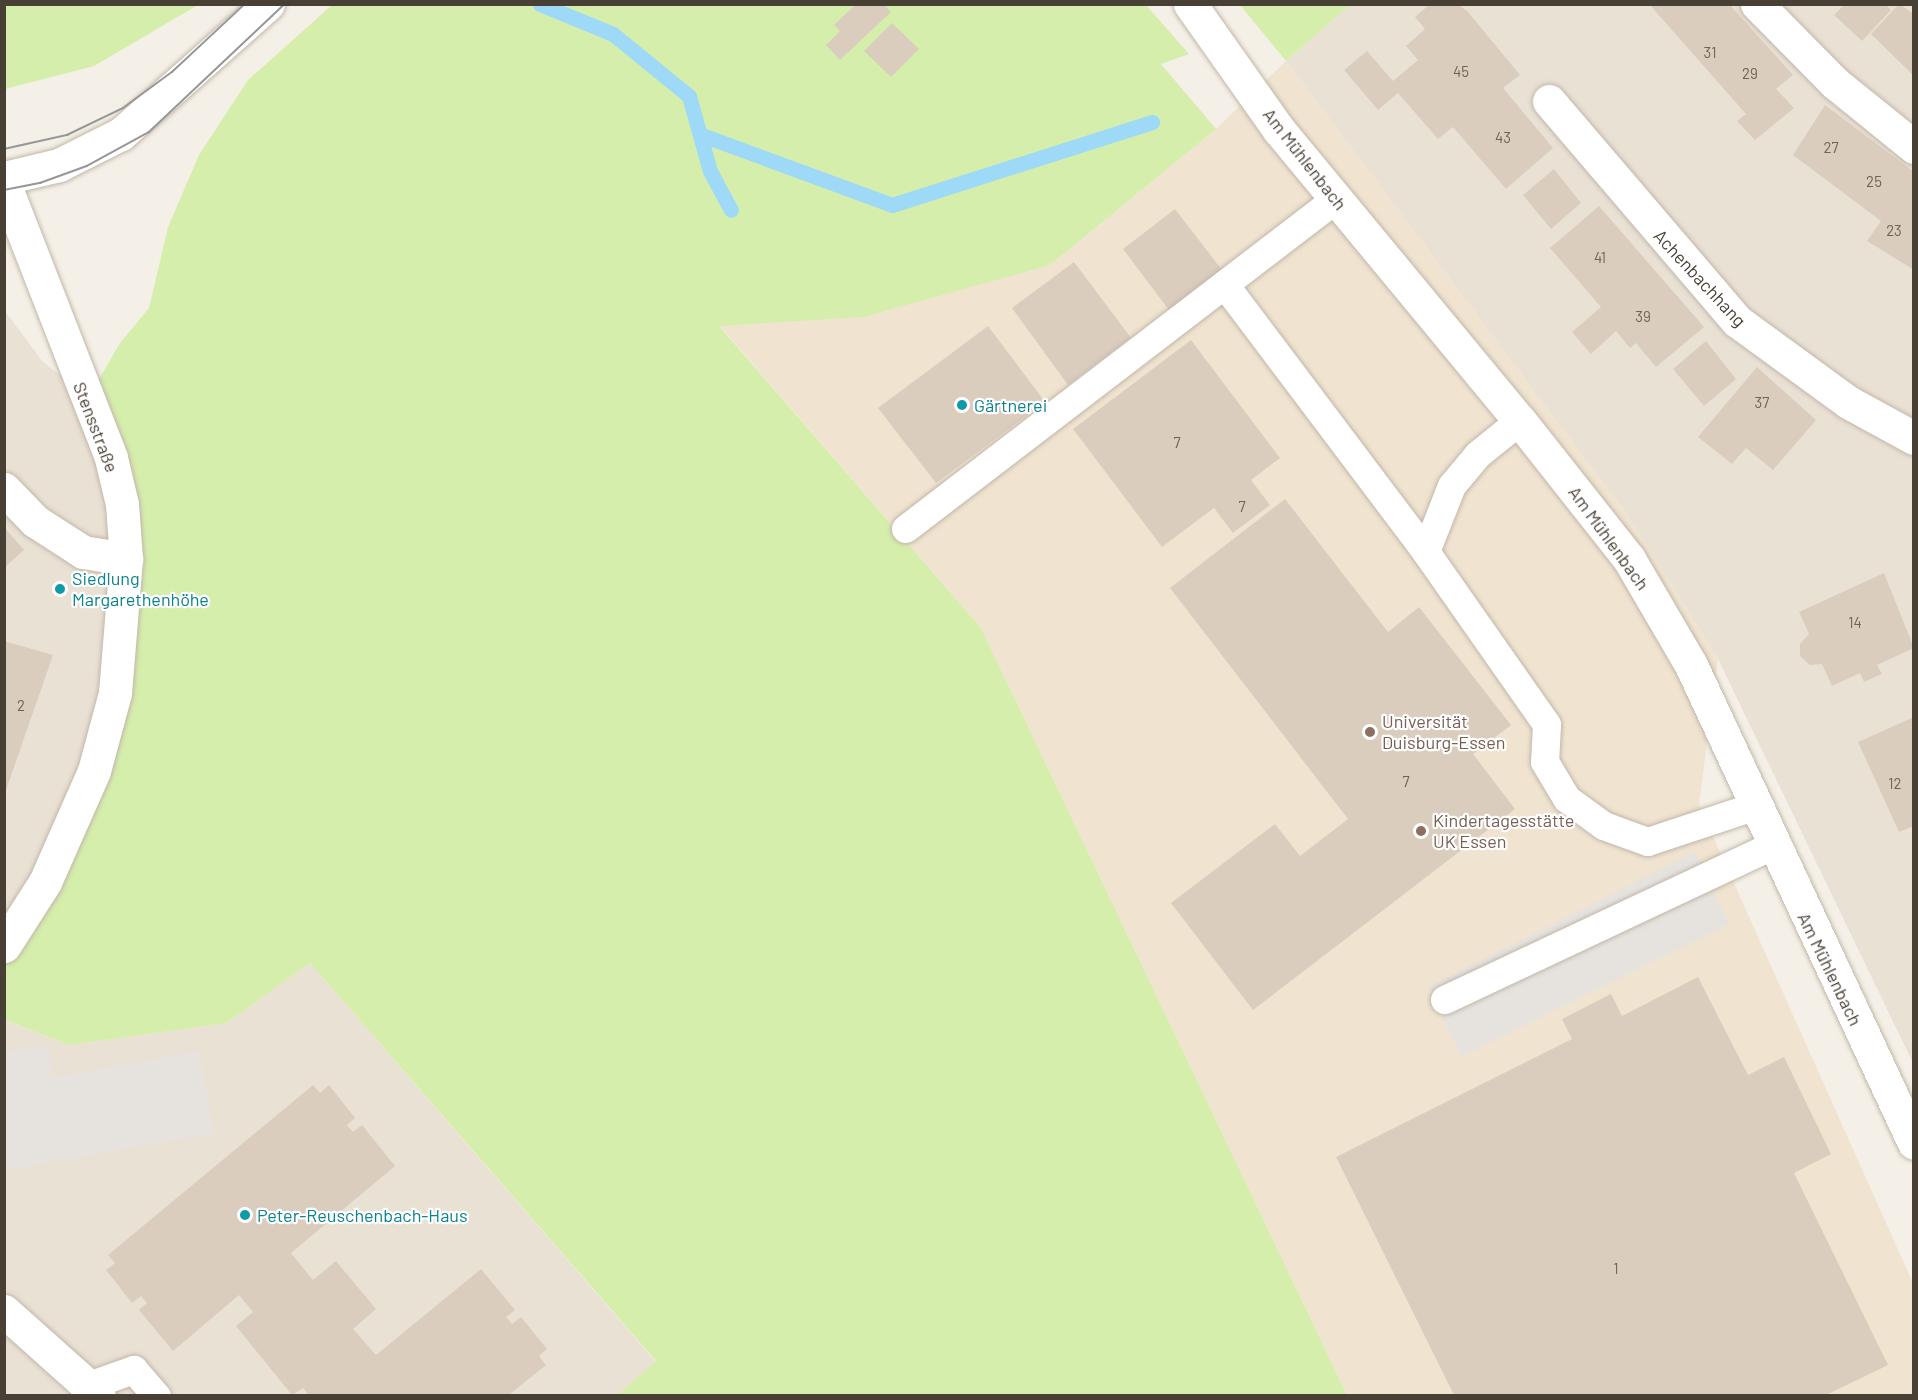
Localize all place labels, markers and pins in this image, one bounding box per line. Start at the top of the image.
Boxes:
place label: Gärtnerei [974,394,1047,416]
marker: Gärtnerei [955,398,969,412]
place label: Siedlung Margarethenhöhe [72,568,209,610]
marker: Siedlung Margarethenhöhe [53,582,67,596]
place label: Universität Duisburg-Essen [1382,711,1506,754]
marker: Universität Duisburg-Essen [1363,725,1377,739]
place label: Kindertagesstätte UK Essen [1433,810,1574,852]
marker: Kindertagesstätte UK Essen [1414,824,1428,838]
place label: Peter-Reuschenbach-Haus [257,1204,468,1226]
marker: Peter-Reuschenbach-Haus [238,1208,252,1222]

